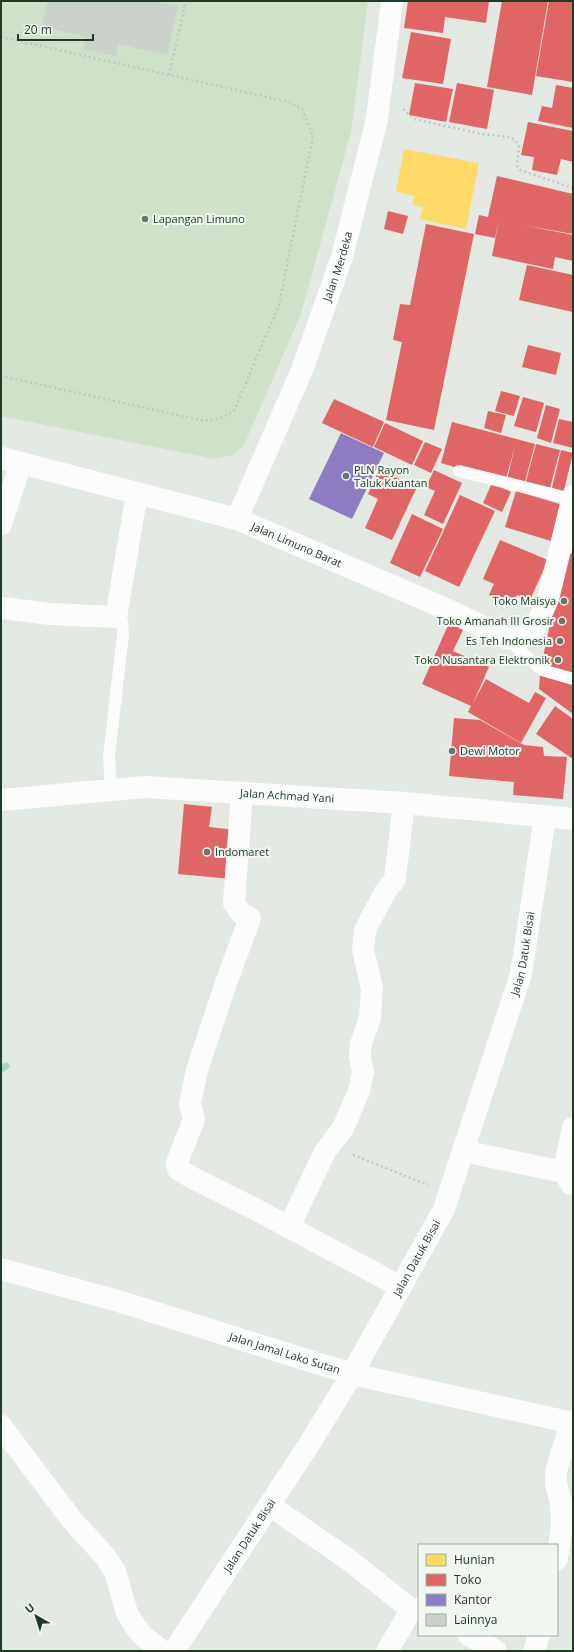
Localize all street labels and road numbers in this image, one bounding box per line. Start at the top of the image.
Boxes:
street label: Jalan Merdeka [319,230,355,304]
street label: Jalan Limuno Barat [248,518,345,570]
street label: Jalan Achmad Yani [239,785,335,806]
street label: Jalan Datuk Bisai [506,910,537,998]
street label: Jalan Datuk Bisai [388,1217,443,1300]
street label: Jalan Jamal Lako Sutan [227,1328,342,1377]
street label: Jalan Datuk Bisai [219,1496,279,1576]

